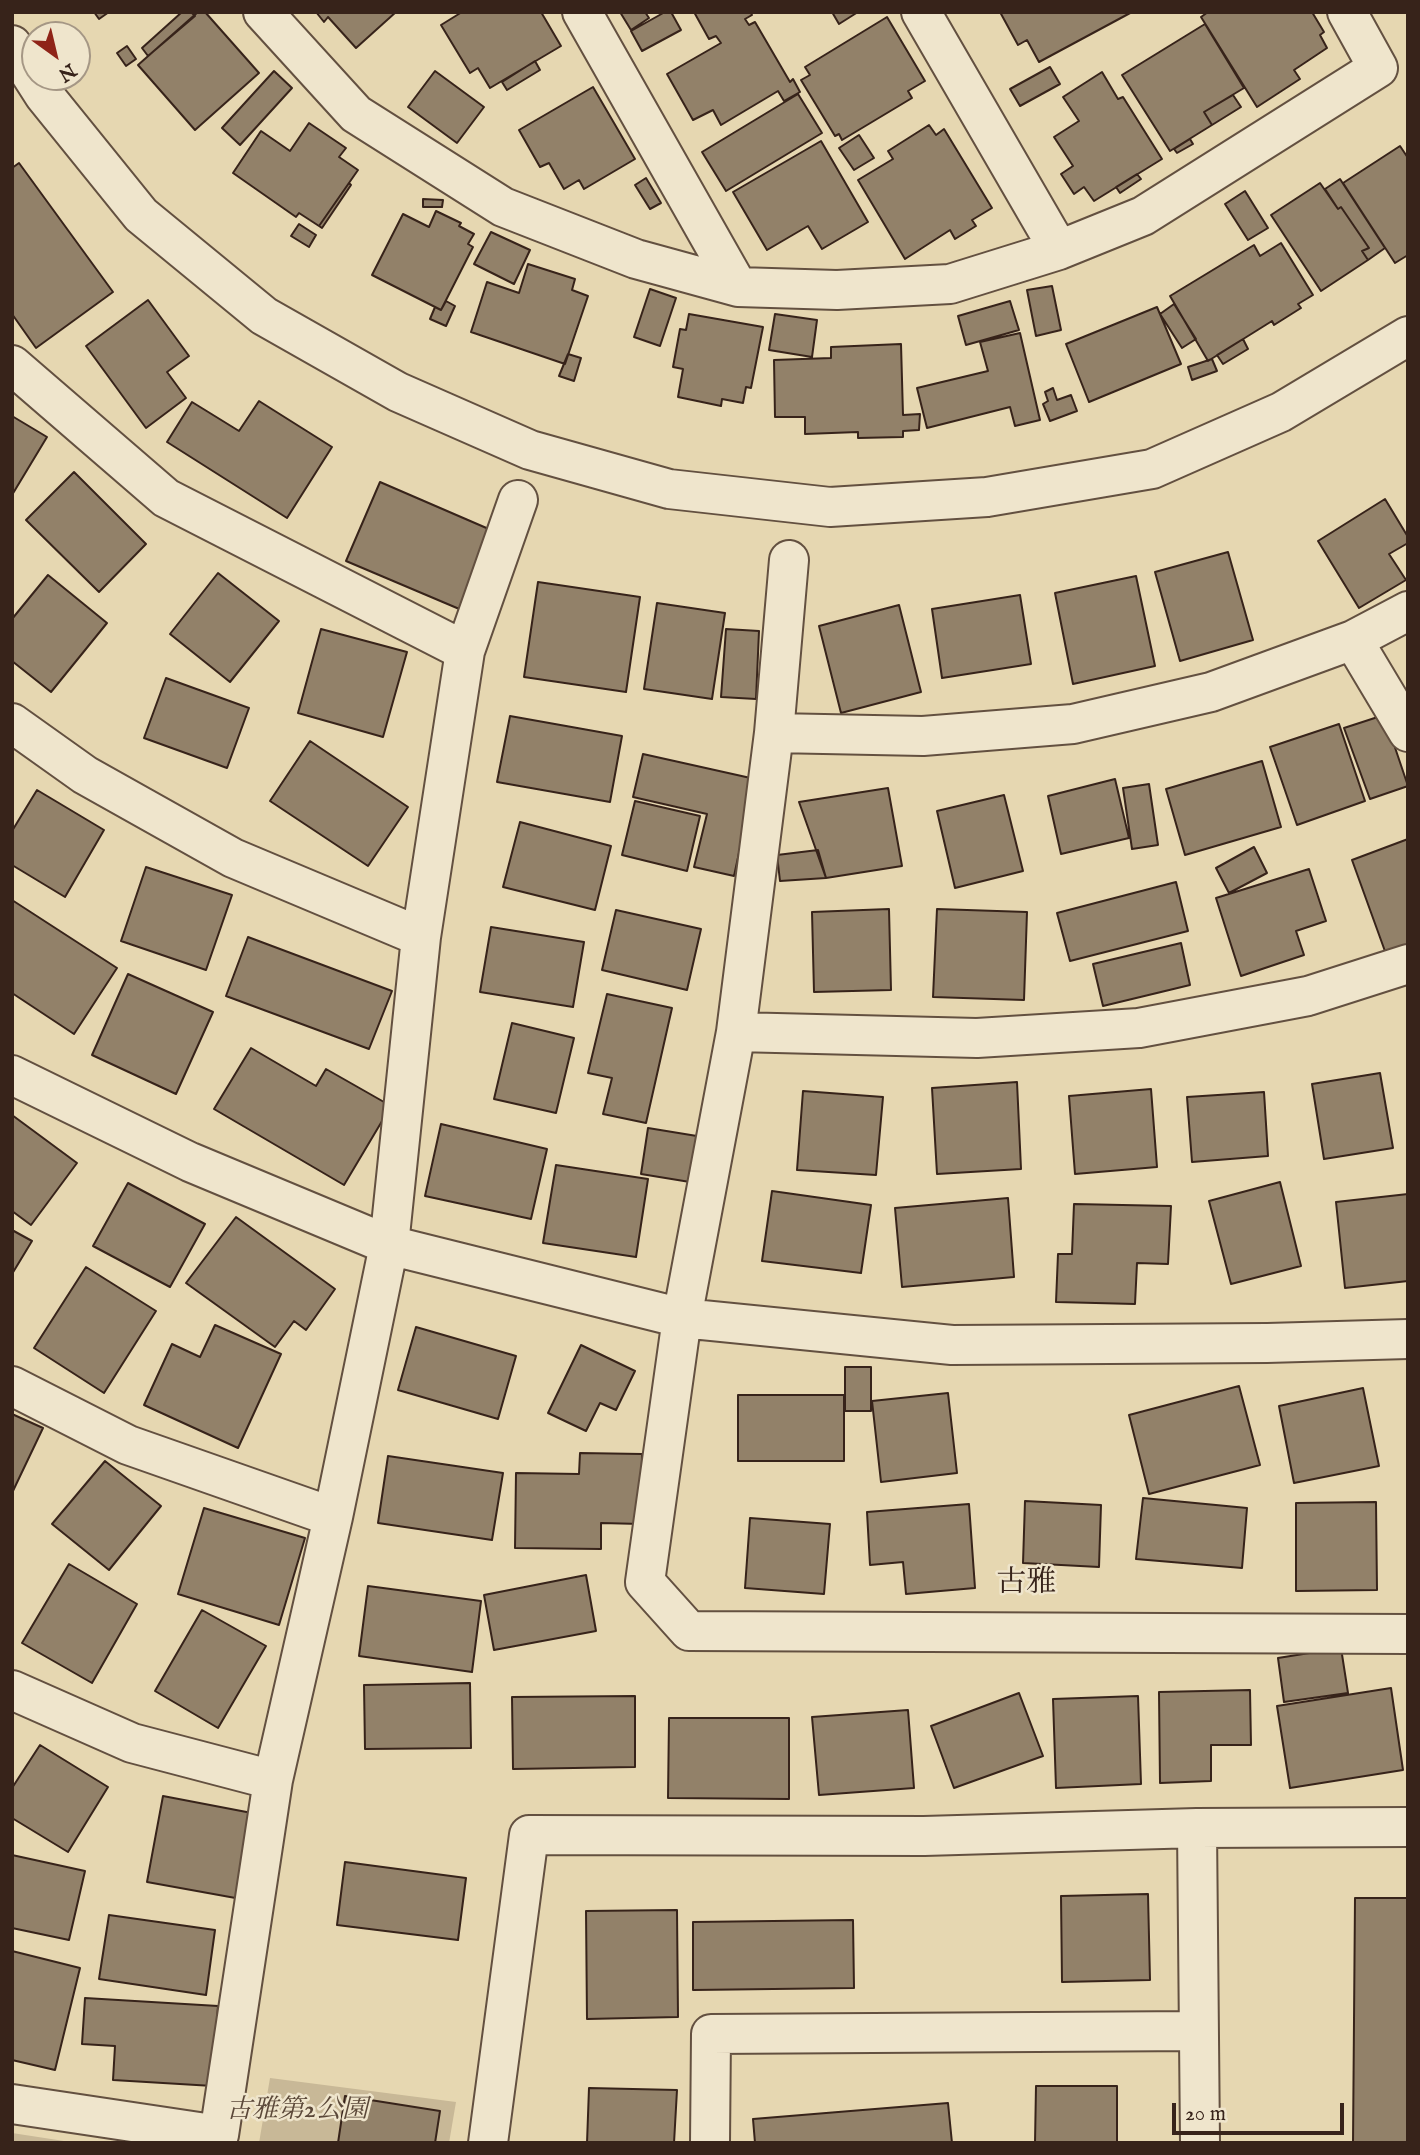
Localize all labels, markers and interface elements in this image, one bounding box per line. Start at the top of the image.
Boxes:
north arrow [21,21,91,91]
text: N [53,57,80,86]
district label: 古雅 [996,1567,1056,1603]
scale bar [1175,2088,1346,2132]
park label: 古雅第2公園 [226,2096,368,2128]
text: 20 m [1185,2101,1226,2128]

